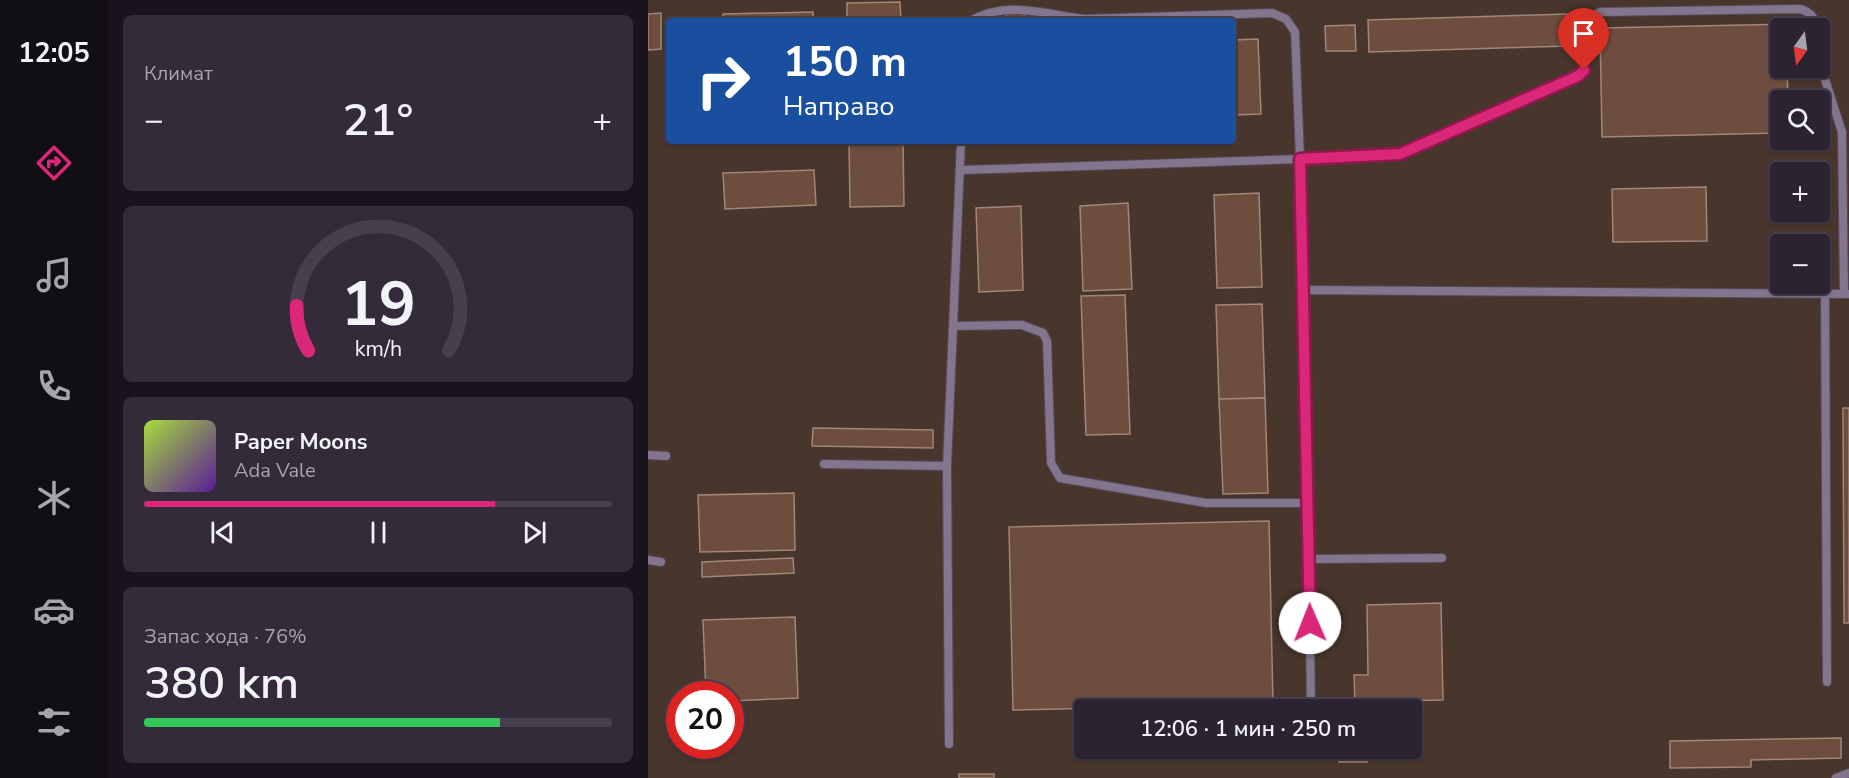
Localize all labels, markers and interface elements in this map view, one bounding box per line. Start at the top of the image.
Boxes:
pin [1558,8,1609,70]
icon: arrive [1567,17,1600,50]
north arrow [1770,18,1830,78]
map controls [1770,18,1830,294]
text: 150 m [783,34,907,91]
text: 12:05 [18,35,90,72]
icon: right [684,42,762,120]
text: Климат [144,60,213,87]
text: Направо [783,88,894,125]
text: 21° [343,90,413,151]
button: search [1770,90,1830,150]
text: − [144,98,164,143]
text: + [592,98,612,143]
icon: directions [33,142,75,184]
button: + [1770,162,1830,222]
button: − [1770,234,1830,294]
icon: music [33,254,75,296]
text: 19 [341,262,415,347]
text: km/h [354,334,402,364]
icon: phone [33,365,75,407]
text: Paper Moons [234,427,368,457]
text: Ada Vale [234,457,316,484]
icon: climate [33,477,75,519]
icon: previous [206,516,239,549]
icon: pause [362,516,395,549]
icon: next [518,516,551,549]
icon: car [33,589,75,631]
position arrow [1278,591,1342,655]
text: Запас хода · 76% [144,623,307,650]
text: 380 km [144,653,299,714]
speed limit sign: 20 [666,681,744,759]
icon: filters [33,701,75,743]
text: 12:06 · 1 мин · 250 m [1140,714,1356,744]

